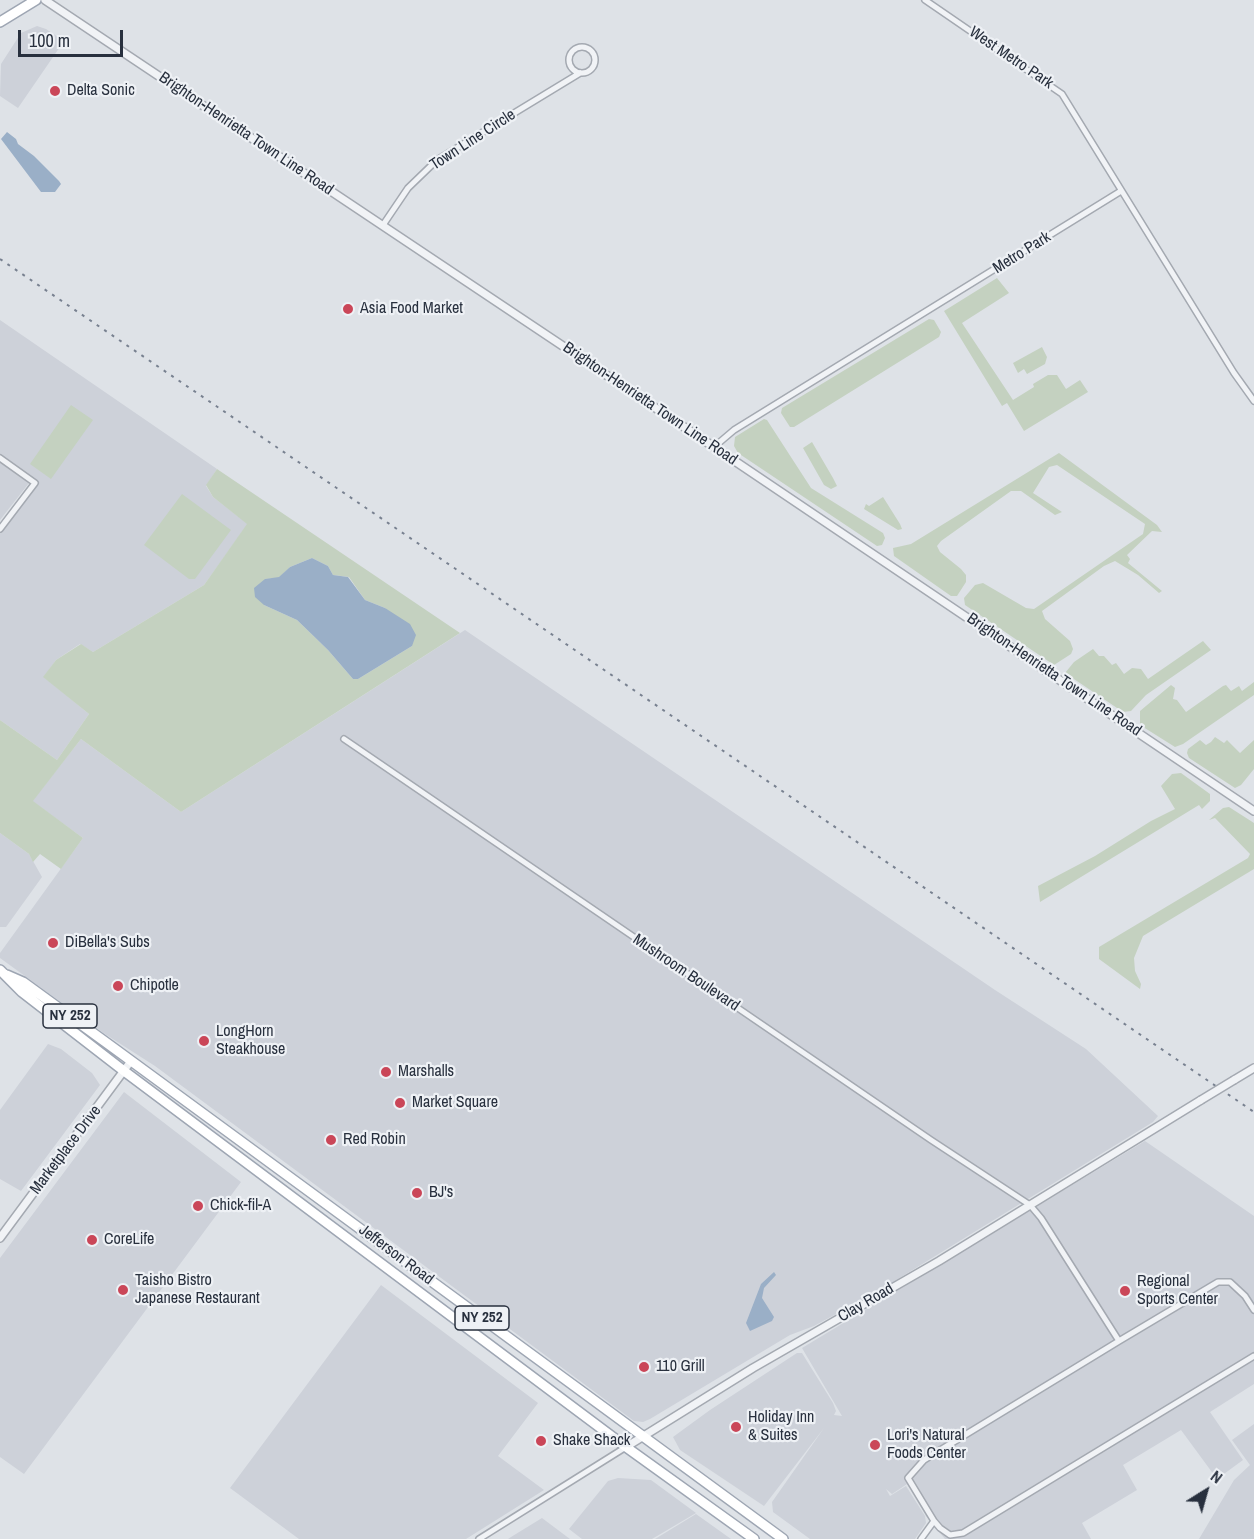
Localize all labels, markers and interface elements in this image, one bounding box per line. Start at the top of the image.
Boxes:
scale bar [21,18,126,56]
street label: West Metro Park [965,23,1057,93]
text: 100 m [29,28,70,53]
street label: Brighton-Henrietta Town Line Road [155,68,337,200]
place label: Delta Sonic [67,81,135,101]
marker: Delta Sonic [48,84,62,98]
street label: Town Line Circle [427,105,519,175]
street label: Metro Park [990,228,1054,278]
place label: Asia Food Market [360,299,463,319]
marker: Asia Food Market [341,302,355,316]
street label: Brighton-Henrietta Town Line Road [559,338,741,470]
street label: Brighton-Henrietta Town Line Road [963,609,1145,741]
street label: Mushroom Boulevard [629,930,743,1016]
place label: DiBella's Subs [65,933,150,953]
marker: DiBella's Subs [46,936,60,950]
place label: Chipotle [130,976,179,996]
marker: Chipotle [111,979,125,993]
road number: NY 252 [43,1004,97,1028]
place label: LongHorn Steakhouse [216,1022,285,1060]
marker: LongHorn Steakhouse [197,1034,211,1048]
place label: Marshalls [398,1062,454,1082]
marker: Marshalls [379,1065,393,1079]
place label: Market Square [412,1093,498,1113]
marker: Market Square [393,1096,407,1110]
street label: Marketplace Drive [26,1102,106,1198]
place label: Red Robin [343,1130,406,1150]
marker: Red Robin [324,1133,338,1147]
place label: BJ's [429,1183,453,1203]
marker: BJ's [410,1186,424,1200]
place label: Chick-fil-A [210,1196,271,1216]
marker: Chick-fil-A [191,1199,205,1213]
street label: Jefferson Road [355,1221,437,1289]
place label: CoreLife [104,1230,154,1250]
marker: CoreLife [85,1233,99,1247]
place label: Taisho Bistro Japanese Restaurant [135,1271,260,1309]
place label: Regional Sports Center [1137,1272,1218,1310]
street label: Clay Road [835,1279,897,1327]
marker: Taisho Bistro Japanese Restaurant [116,1283,130,1297]
marker: Regional Sports Center [1118,1284,1132,1298]
road number: NY 252 [455,1306,509,1330]
place label: 110 Grill [656,1357,705,1377]
marker: 110 Grill [637,1360,651,1374]
place label: Holiday Inn & Suites [748,1408,814,1446]
marker: Holiday Inn & Suites [729,1420,743,1434]
place label: Lori's Natural Foods Center [887,1426,966,1464]
place label: Shake Shack [553,1431,630,1451]
marker: Shake Shack [534,1434,548,1448]
marker: Lori's Natural Foods Center [868,1438,882,1452]
north arrow [1176,1461,1236,1521]
text: N [1206,1465,1227,1488]

